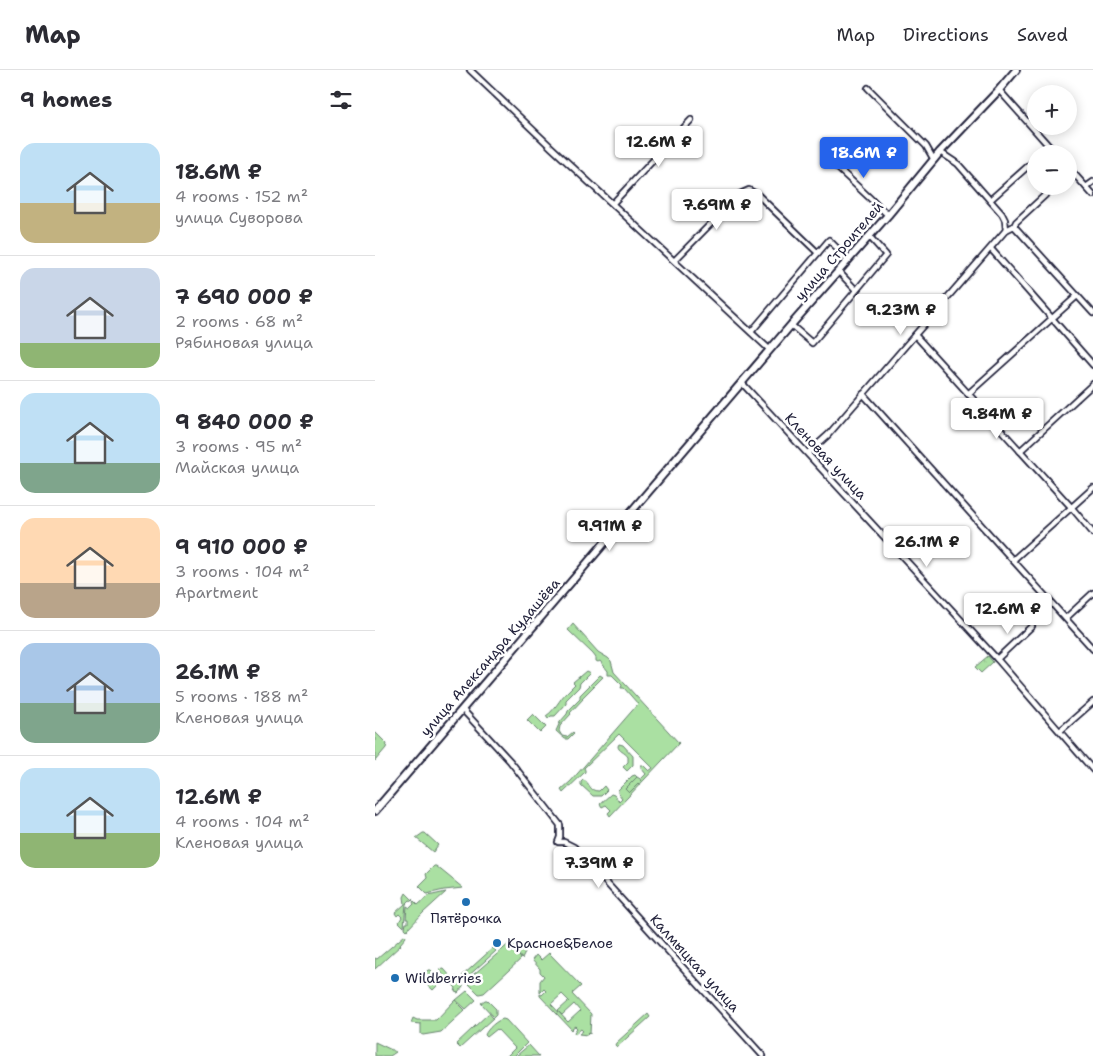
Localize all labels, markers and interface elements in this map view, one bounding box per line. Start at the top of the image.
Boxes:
text: Map [25,19,81,51]
text: Map [837,23,875,47]
text: Directions [903,23,989,47]
text: Saved [1017,23,1068,47]
map controls [1027,85,1077,195]
button: + [1027,85,1077,135]
text: 9 homes [20,86,112,114]
icon: filters [327,86,355,114]
pin: 12.6M ₽ [613,126,705,168]
text: 12.6M ₽ [626,131,692,152]
pin: 18.6M ₽ [818,136,910,179]
text: 18.6M ₽ [831,142,897,163]
button: − [1027,145,1077,195]
text: 18.6M ₽ [175,158,262,186]
icon: home [60,163,120,223]
text: 4 rooms · 152 m² [175,186,308,207]
pin: 7.69M ₽ [671,189,763,231]
text: 7.69M ₽ [682,194,752,215]
street label: улица Строителей [791,198,887,304]
text: улица Суворова [175,207,303,228]
text: 7 690 000 ₽ [175,283,313,311]
icon: home [60,288,120,348]
pin: 9.23M ₽ [855,294,947,336]
text: 9.23M ₽ [866,299,936,320]
text: 2 rooms · 68 m² [175,311,303,332]
text: Рябиновая улица [175,332,313,353]
pin: 9.84M ₽ [951,398,1043,440]
text: 9.84M ₽ [962,403,1032,424]
text: 9 840 000 ₽ [175,408,314,436]
street label: Кленовая улица [781,409,871,503]
icon: home [60,413,120,473]
text: 3 rooms · 95 m² [175,436,302,457]
text: Майская улица [175,457,299,478]
pin: 9.91M ₽ [564,510,656,552]
text: 9.91M ₽ [578,515,642,536]
pin: 26.1M ₽ [881,526,973,568]
text: 26.1M ₽ [894,531,960,552]
text: 9 910 000 ₽ [175,533,308,561]
icon: home [60,538,120,598]
text: 3 rooms · 104 m² [175,561,310,582]
street label: улица Александра Кудашёва [416,574,564,740]
text: Apartment [175,582,258,603]
pin: 12.6M ₽ [962,592,1054,635]
text: 12.6M ₽ [975,598,1041,619]
text: 26.1M ₽ [175,658,261,686]
icon: home [60,663,120,723]
text: 5 rooms · 188 m² [175,686,308,707]
text: Кленовая улица [175,707,303,728]
text: 12.6M ₽ [175,783,262,811]
icon: home [60,788,120,848]
text: 4 rooms · 104 m² [175,811,310,832]
text: Кленовая улица [175,832,303,853]
pin: 7.39M ₽ [553,846,645,889]
text: 7.39M ₽ [564,852,634,873]
marker: Пятёрочка [460,896,472,908]
place label: Пятёрочка [431,909,502,927]
street label: Калмыцкая улица [646,910,744,1016]
place label: Красное&Белое [507,934,613,952]
marker: Красное&Белое [491,937,503,949]
place label: Wildberries [405,969,482,987]
marker: Wildberries [389,972,401,984]

